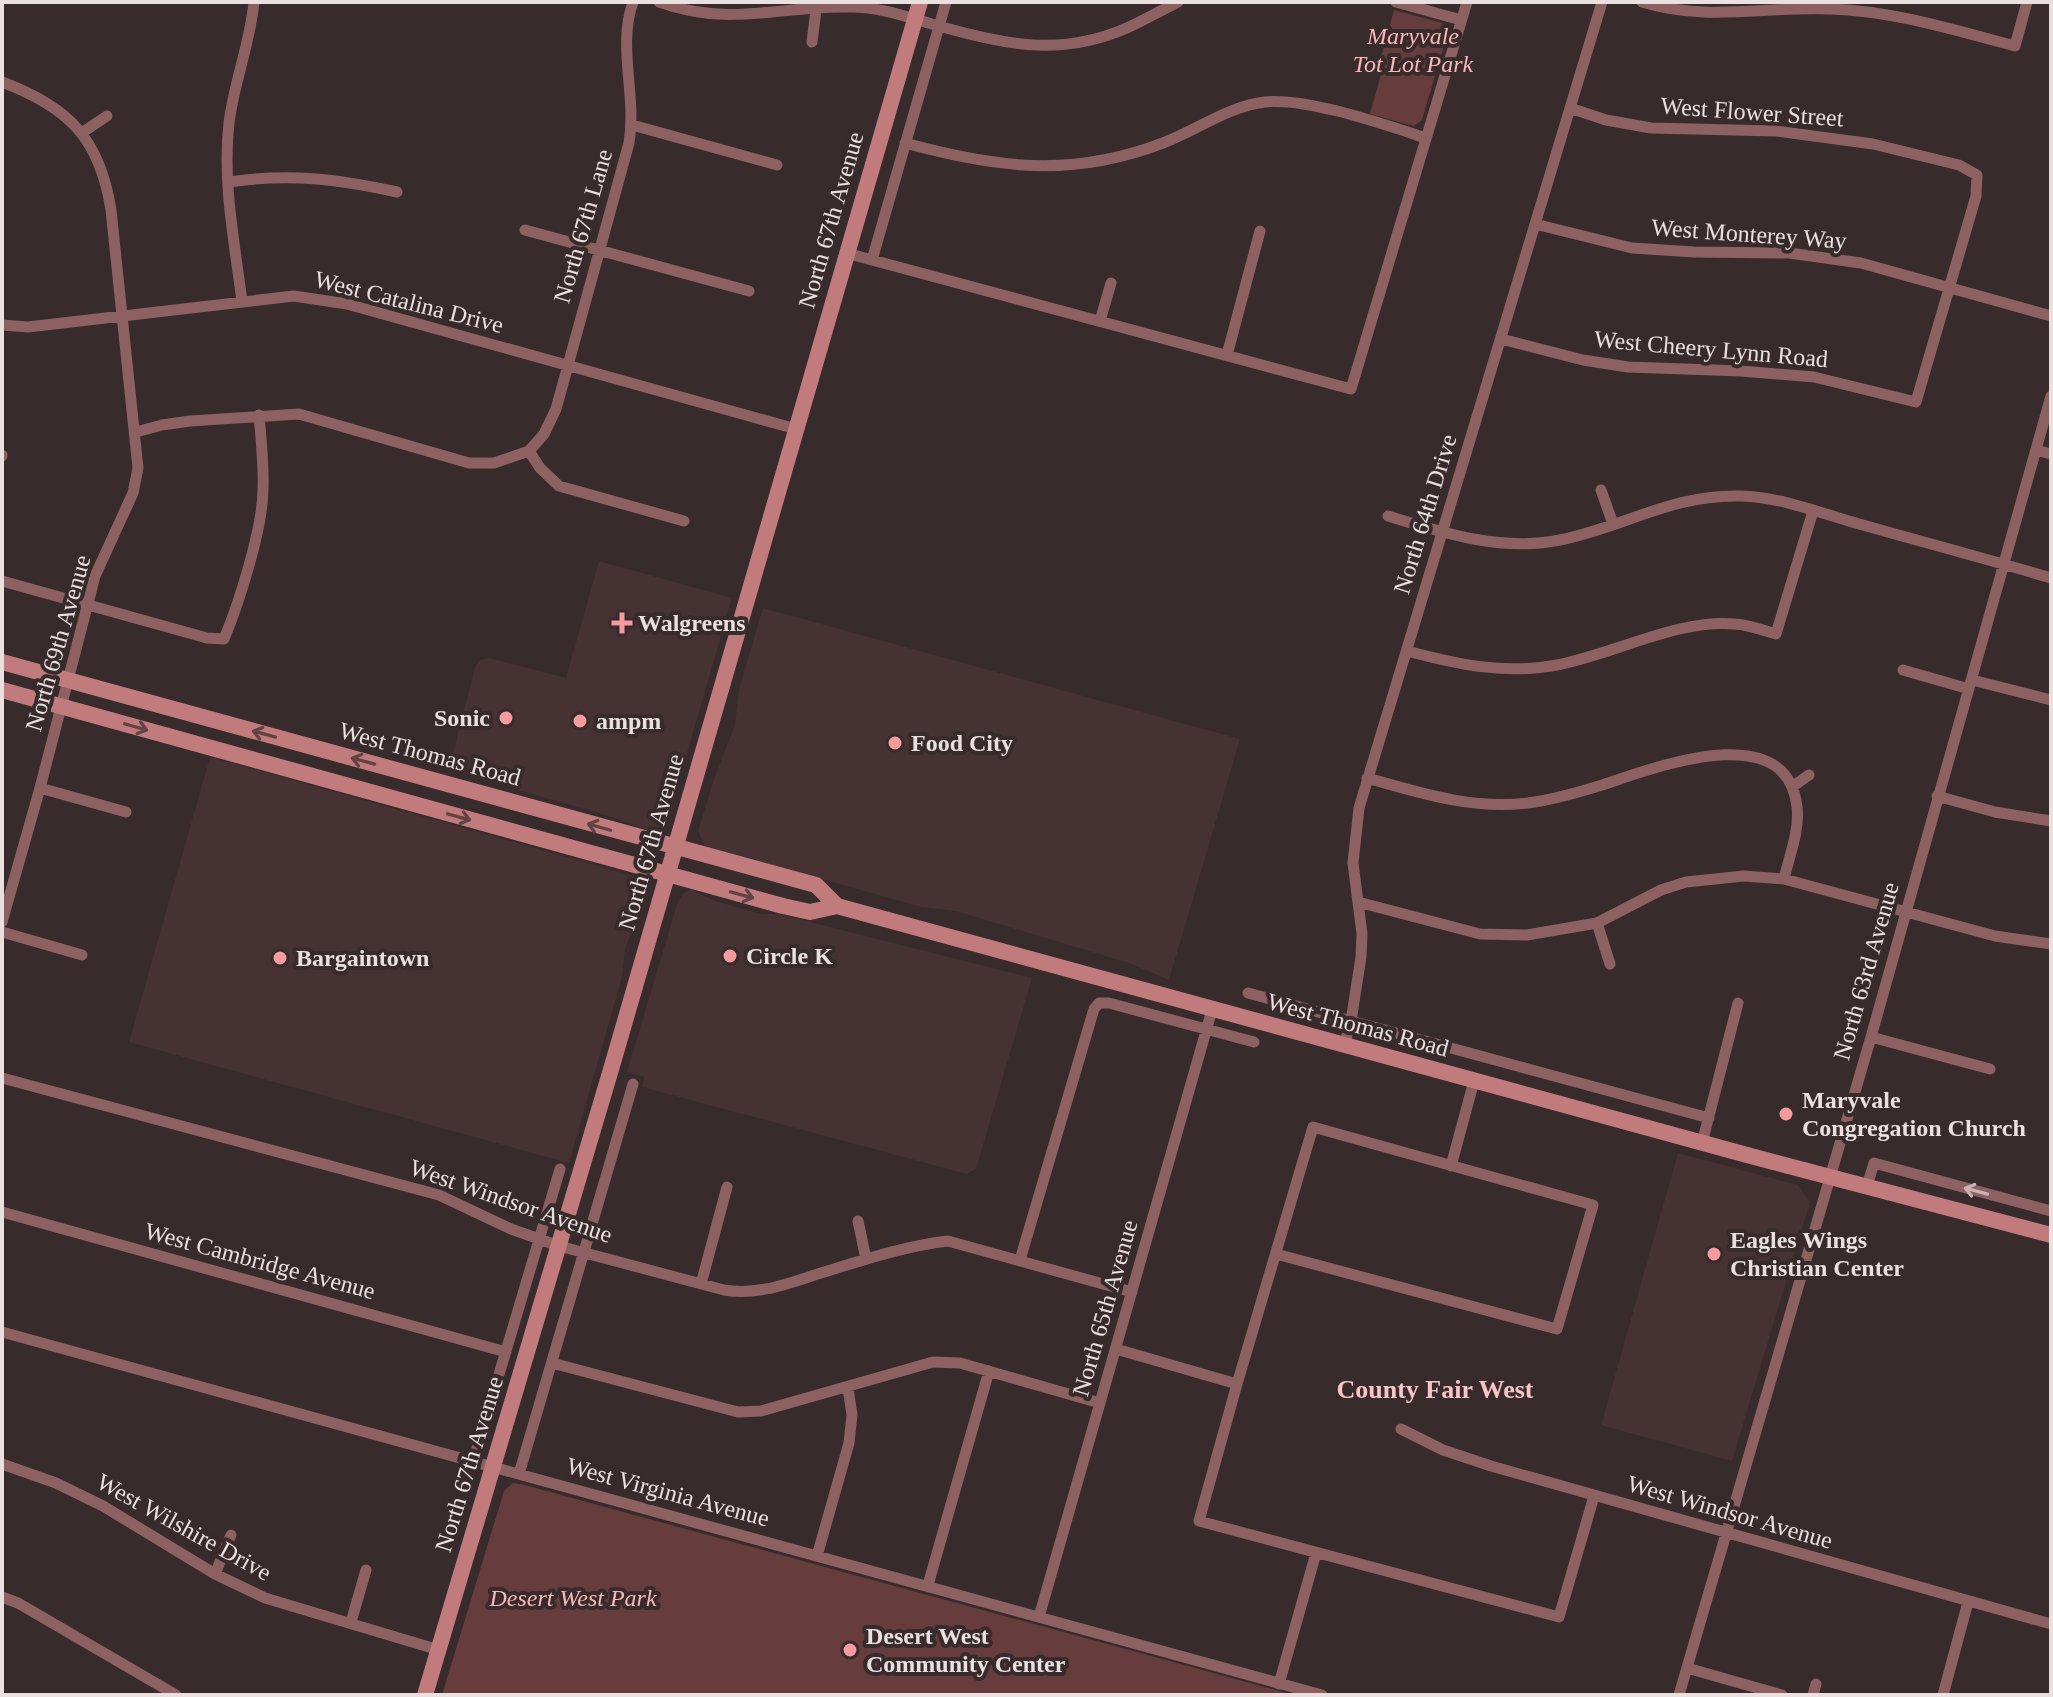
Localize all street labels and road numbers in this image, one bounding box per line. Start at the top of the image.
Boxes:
street label: West Flower Street [1660,93,1845,131]
street label: North 67th Avenue [793,129,869,311]
street label: North 67th Lane [549,146,617,306]
street label: West Monterey Way [1651,214,1847,254]
street label: West Catalina Drive [312,266,506,338]
street label: West Cheery Lynn Road [1593,326,1829,372]
street label: North 64th Drive [1388,431,1462,597]
street label: North 69th Avenue [20,552,96,734]
street label: West Thomas Road [336,717,524,791]
street label: North 67th Avenue [613,751,689,933]
street label: North 63rd Avenue [1828,879,1904,1063]
street label: West Thomas Road [1264,988,1452,1062]
street label: West Windsor Avenue [406,1154,616,1248]
street label: North 65th Avenue [1067,1217,1143,1399]
street label: West Cambridge Avenue [142,1218,378,1304]
street label: North 67th Avenue [430,1373,508,1555]
street label: West Virginia Avenue [564,1452,772,1532]
street label: West Wilshire Drive [92,1468,276,1586]
street label: West Windsor Avenue [1624,1470,1836,1554]

